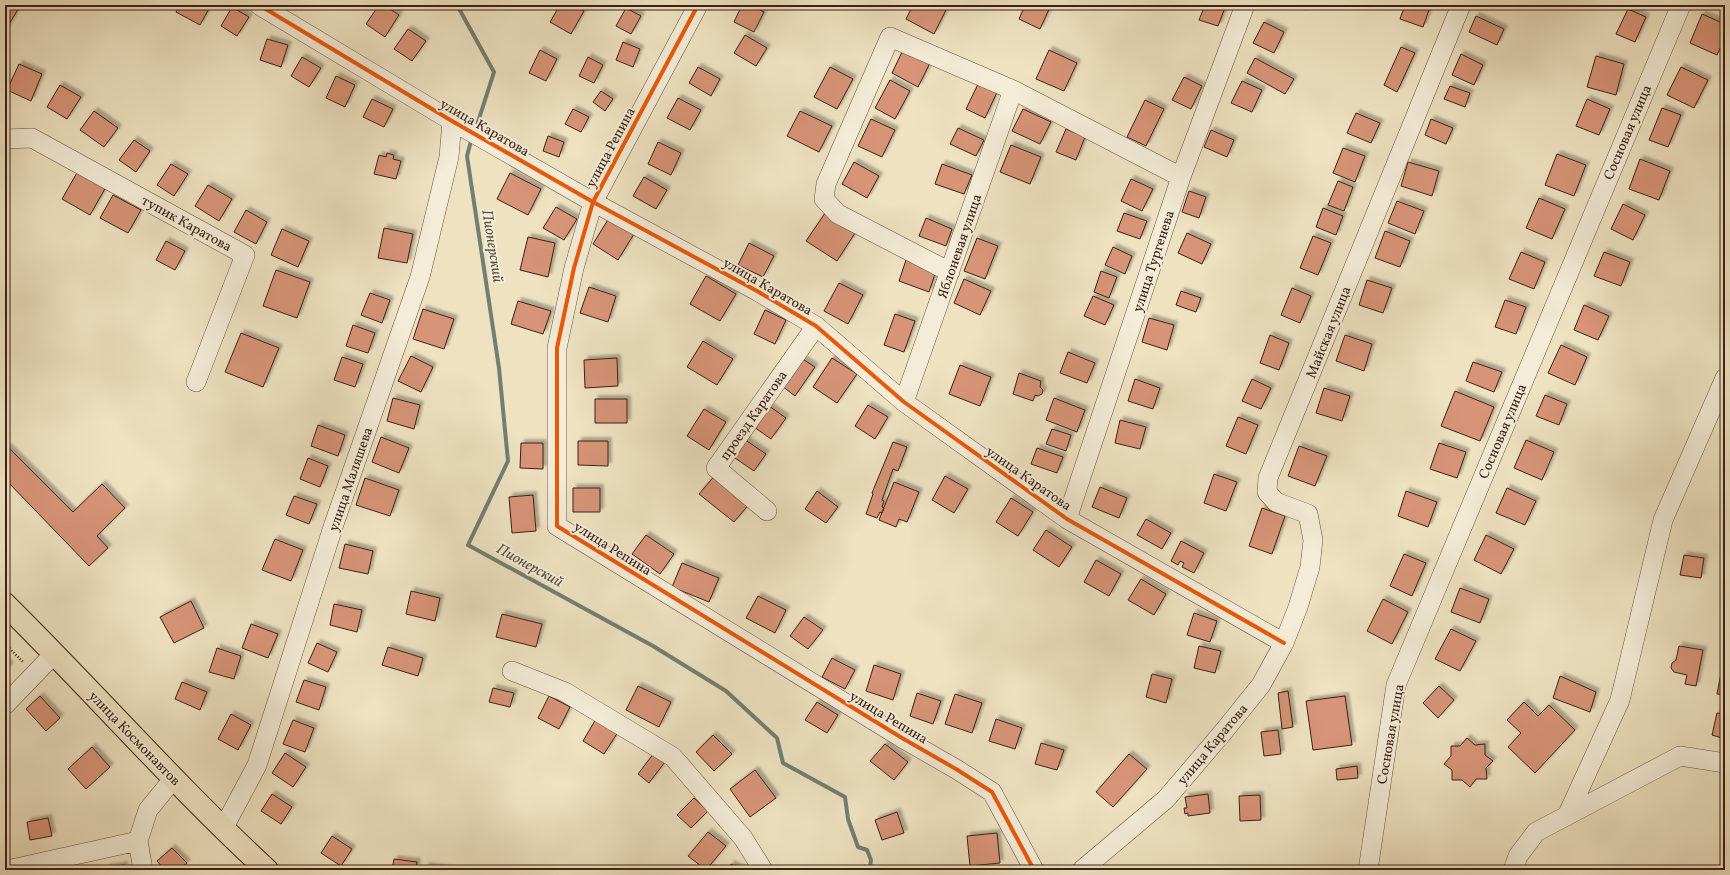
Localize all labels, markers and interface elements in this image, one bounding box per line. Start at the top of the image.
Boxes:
street label: Сосновая улица [1600,82,1657,183]
street label: улица Каратова [436,95,533,162]
street label: улица Репина [582,104,640,191]
street label: тупик Каратова [138,192,235,257]
street label: Яблоневая улица [934,192,987,301]
water label: Пионерский [475,208,508,284]
street label: улица Тургенева [1129,208,1180,315]
street label: улица Каратова [719,254,816,321]
street label: Майская улица [1302,284,1357,381]
street label: проезд Каратова [716,367,792,465]
street label: Сосновая улица [1475,381,1532,482]
street label: улица Маляшева [325,425,378,534]
street label: улица Каратова [981,443,1075,516]
street label: улица Репина [570,518,655,581]
water label: Пионерский [492,539,567,593]
street label: Сосновая улица [1373,683,1410,786]
street label: улица Космонавтов [84,687,184,791]
street label: улица Репина [845,687,931,749]
street label: улица Каратова [1174,700,1253,790]

